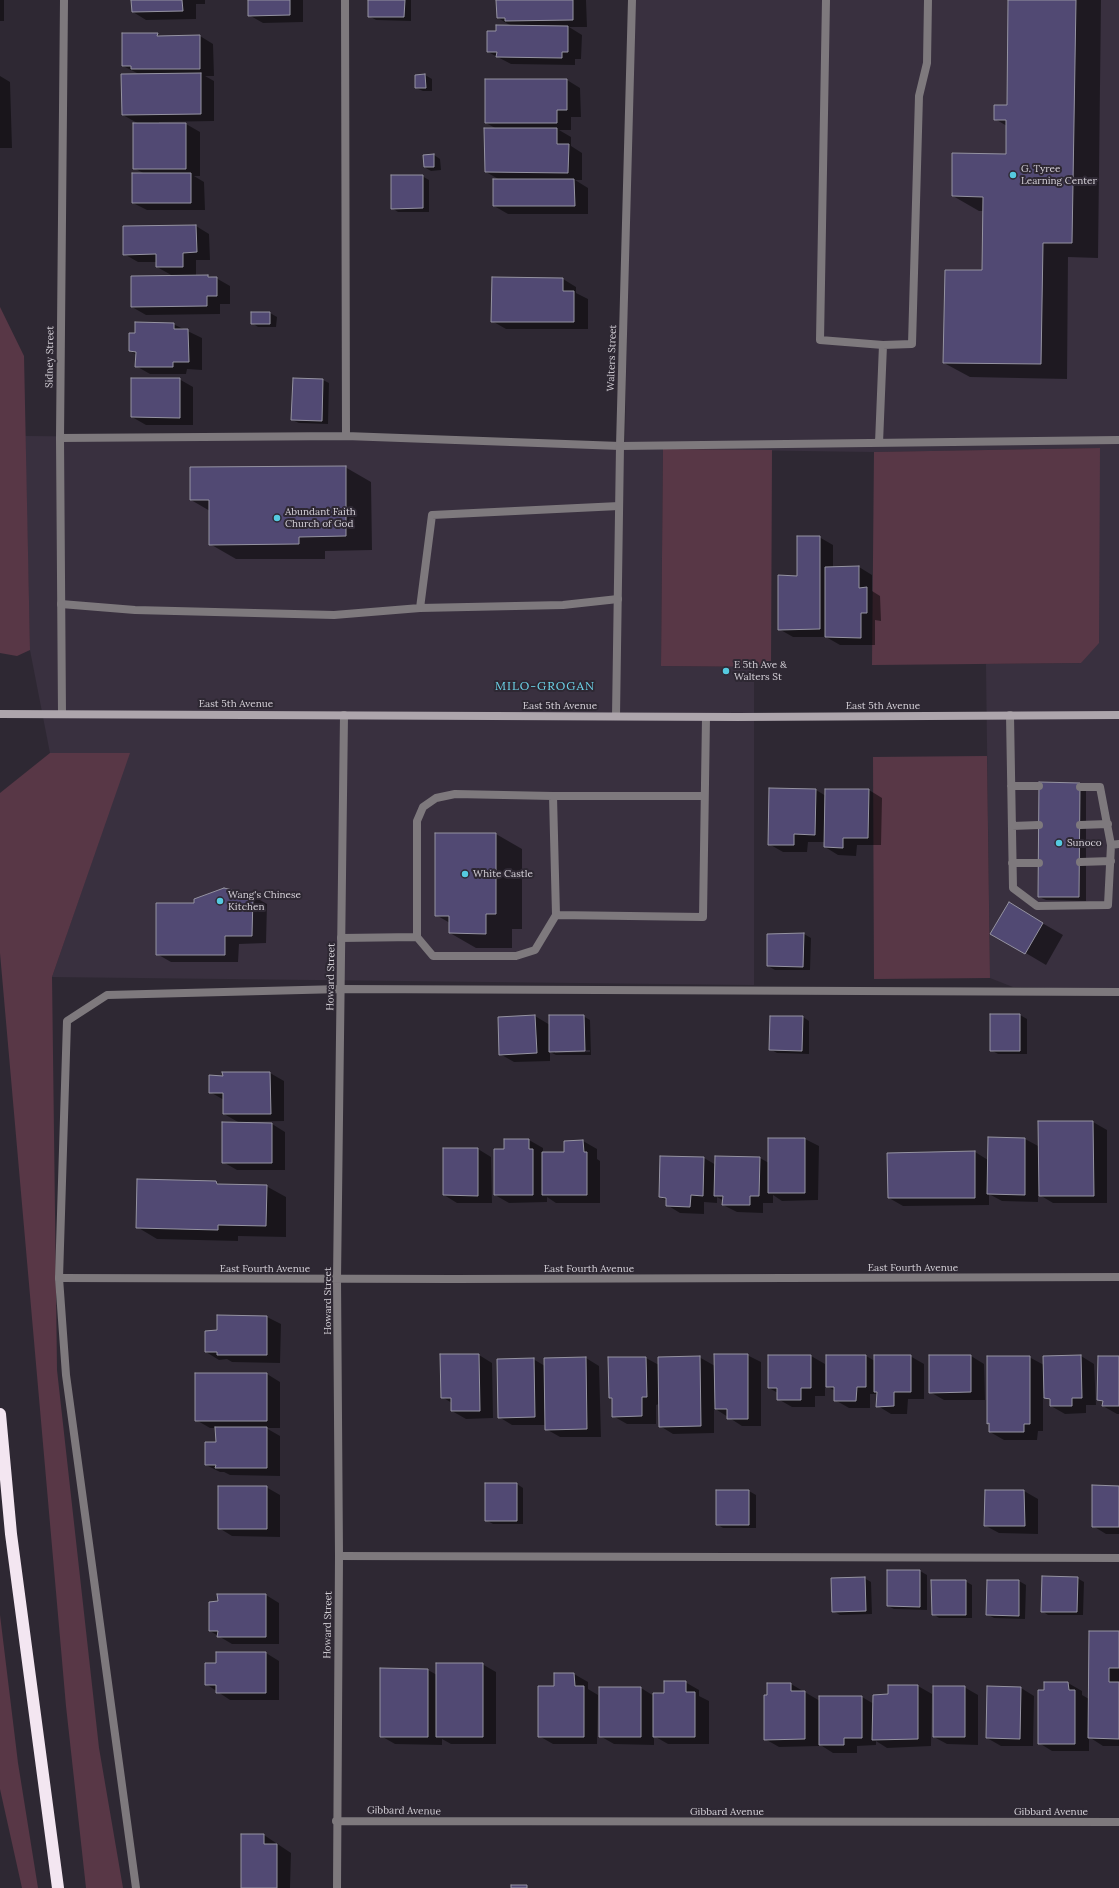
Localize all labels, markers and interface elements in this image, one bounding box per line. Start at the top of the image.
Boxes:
place label: G. Tyree Learning Center [1021,163,1097,186]
marker: G. Tyree Learning Center [1008,170,1018,180]
street label: Walters Street [605,324,619,392]
street label: Sidney Street [43,326,57,388]
place label: Abundant Faith Church of God [285,506,356,530]
marker: Abundant Faith Church of God [272,513,282,523]
place label: E 5th Ave & Walters St [734,659,787,682]
marker: E 5th Ave & Walters St [721,666,731,676]
district label: MILO-GROGAN [495,680,595,694]
street label: East 5th Avenue [199,698,273,710]
street label: East 5th Avenue [523,700,597,712]
street label: East 5th Avenue [846,700,920,712]
place label: Sunoco [1067,837,1102,849]
marker: Sunoco [1054,838,1064,848]
place label: White Castle [473,868,533,880]
marker: White Castle [460,869,470,879]
place label: Wang's Chinese Kitchen [228,889,301,912]
marker: Wang's Chinese Kitchen [215,896,225,906]
street label: Howard Street [324,943,338,1011]
street label: East Fourth Avenue [868,1262,958,1274]
street label: East Fourth Avenue [220,1263,310,1275]
street label: East Fourth Avenue [544,1263,634,1275]
street label: Howard Street [322,1267,334,1335]
street label: Howard Street [321,1591,335,1659]
street label: Gibbard Avenue [367,1804,441,1818]
street label: Gibbard Avenue [690,1806,764,1818]
street label: Gibbard Avenue [1014,1806,1088,1818]

